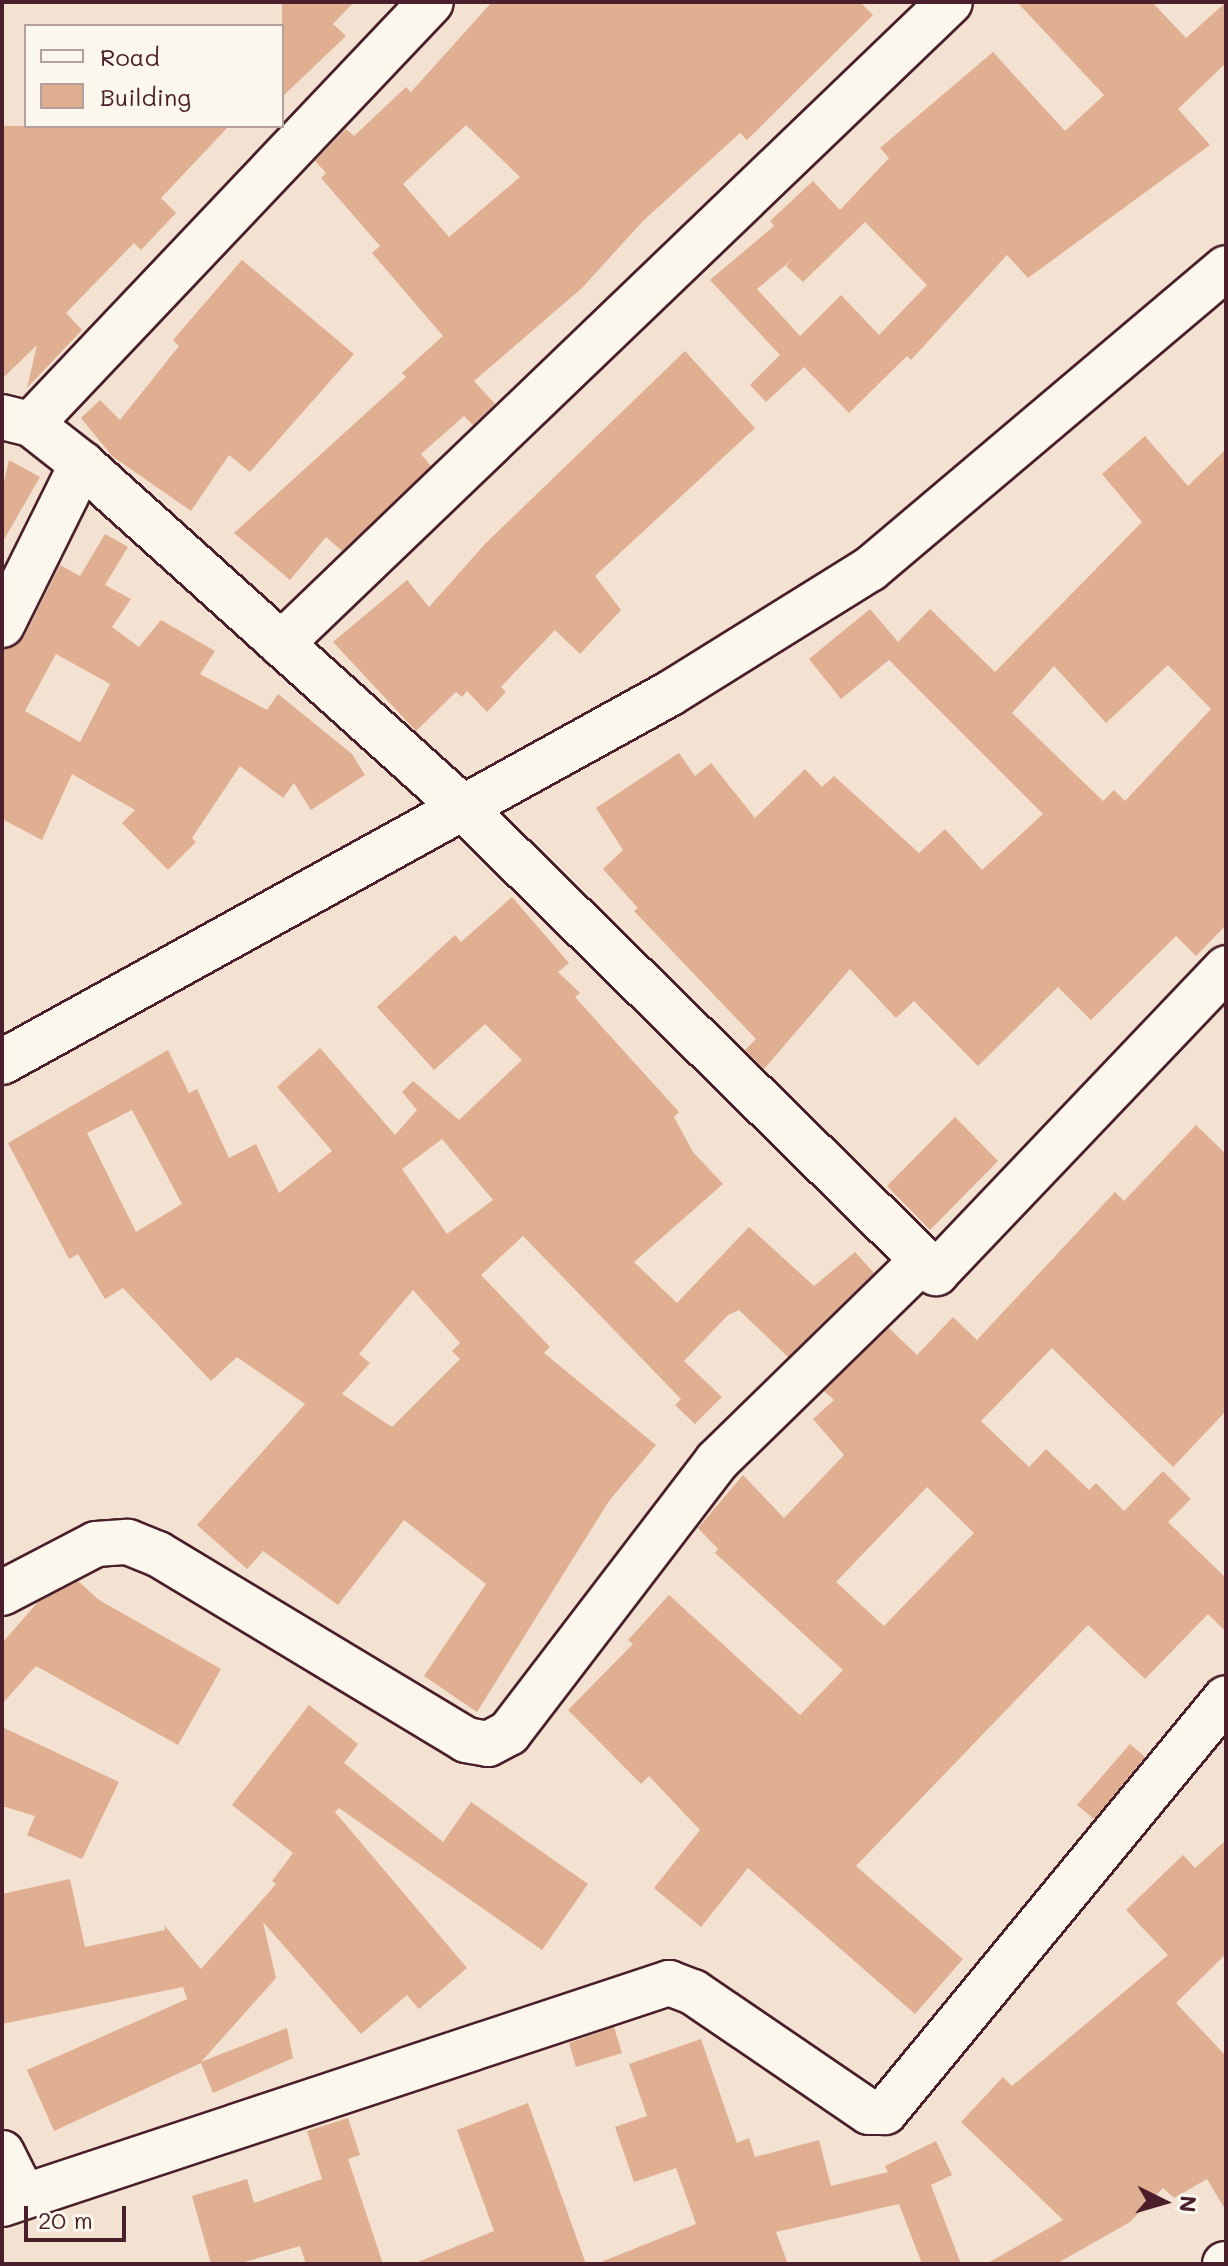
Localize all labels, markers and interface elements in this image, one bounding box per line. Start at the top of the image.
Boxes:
legend [24,24,284,128]
text: Road [100,41,160,72]
text: Building [100,81,191,112]
north arrow [1124,2162,1204,2242]
scale bar [28,2190,130,2240]
text: N [1173,2195,1204,2214]
text: 20 m [38,2204,93,2235]

